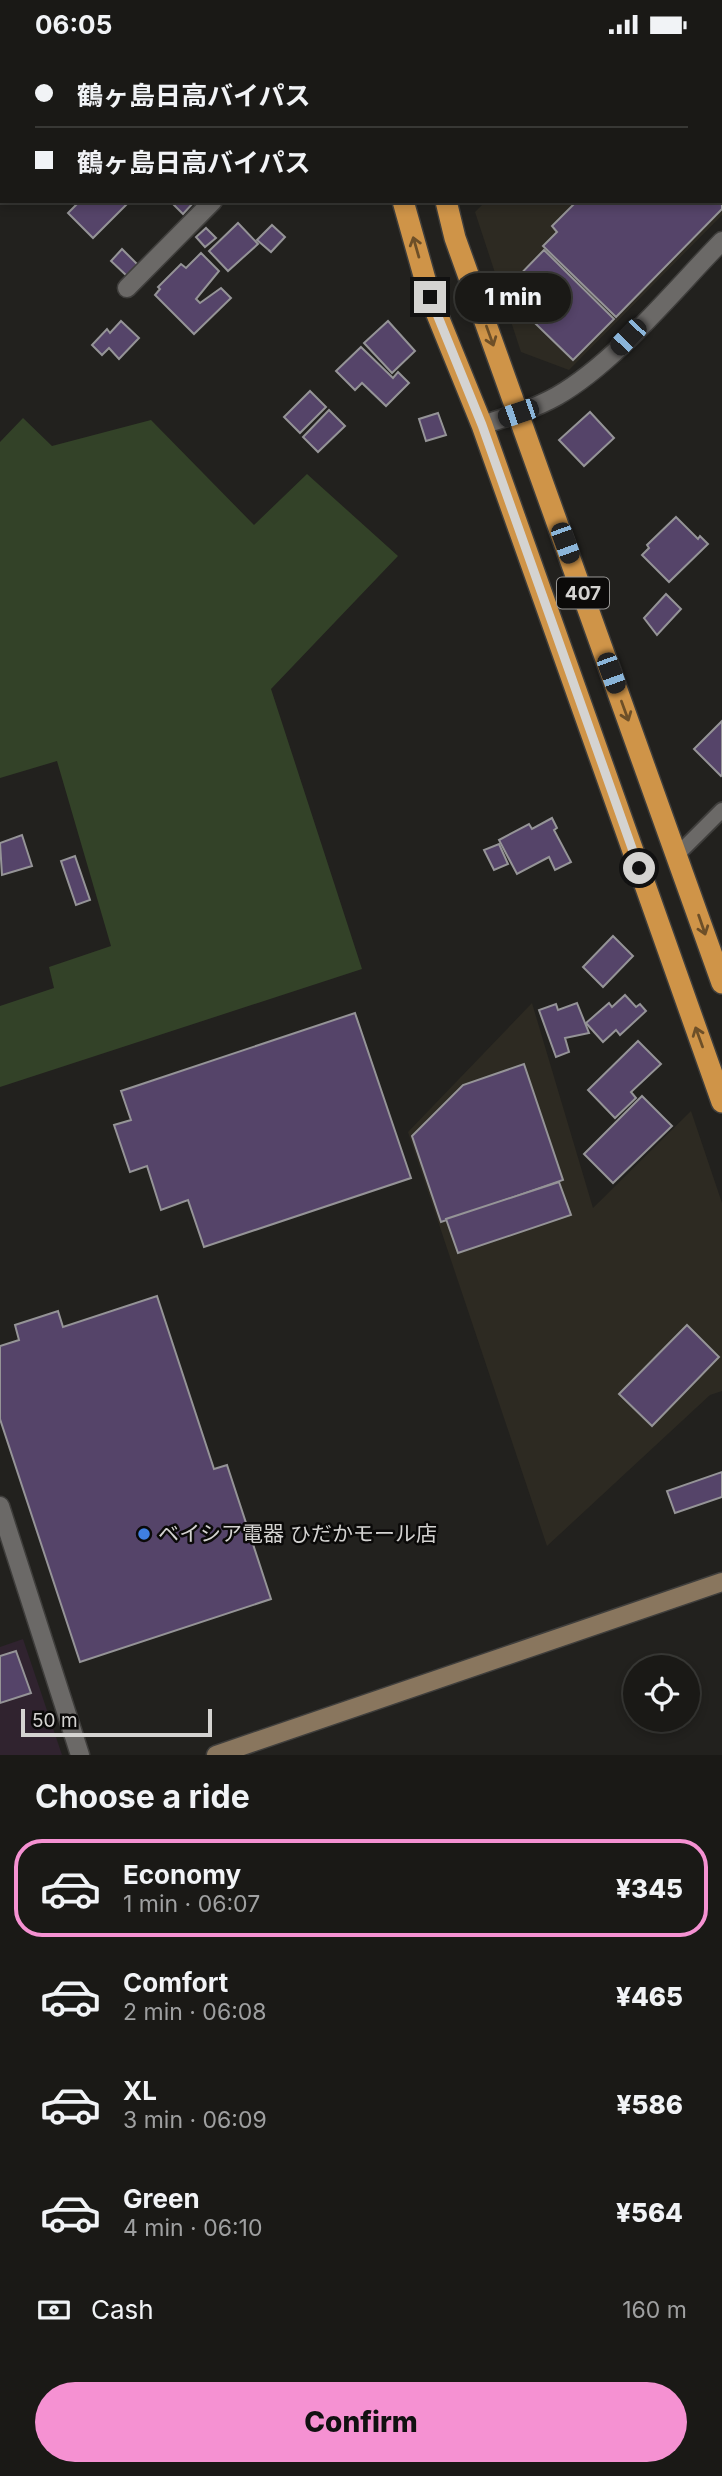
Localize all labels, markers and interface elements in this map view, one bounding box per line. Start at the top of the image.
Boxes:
text: 06:05 [35,9,112,40]
text: 鶴ヶ島日高バイパス [77,80,310,111]
text: 鶴ヶ島日高バイパス [77,147,310,178]
one-way arrow [408,236,421,258]
callout: 1 min [454,273,570,321]
route end [414,281,446,313]
text: 1 min [484,283,542,311]
car [606,315,651,359]
one-way arrow [485,324,498,346]
car [495,396,542,430]
car [548,520,583,566]
road number: 407 [557,577,609,608]
car [594,650,629,696]
one-way arrow [620,700,632,722]
route start [623,852,655,884]
one-way arrow [697,914,709,936]
one-way arrow [692,1027,704,1049]
place label: ベイシア電器 ひだかモール店 [158,1521,437,1546]
marker: ベイシア電器 ひだかモール店 [136,1526,152,1542]
map controls [623,1655,700,1732]
button: locate [623,1655,700,1732]
scale bar [21,1706,212,1738]
text: 50 m [32,1709,78,1732]
text: Choose a ride [35,1777,250,1816]
icon: car [39,1857,102,1920]
text: Economy [123,1859,241,1890]
text: ¥345 [616,1873,683,1904]
text: 1 min · 06:07 [123,1890,260,1918]
icon: car [39,1965,102,2028]
text: Comfort [123,1967,228,1998]
text: ¥465 [616,1981,683,2012]
text: 2 min · 06:08 [123,1998,267,2026]
icon: car [39,2073,102,2136]
text: XL [123,2075,157,2106]
text: ¥586 [617,2089,683,2120]
text: 3 min · 06:09 [123,2106,267,2134]
icon: car [39,2181,102,2244]
text: Green [123,2183,200,2214]
text: ¥564 [616,2197,683,2228]
text: 4 min · 06:10 [123,2214,262,2242]
icon: cash [35,2291,73,2329]
text: Cash [91,2294,154,2325]
text: 160 m [622,2296,687,2324]
button: Confirm [35,2382,687,2462]

